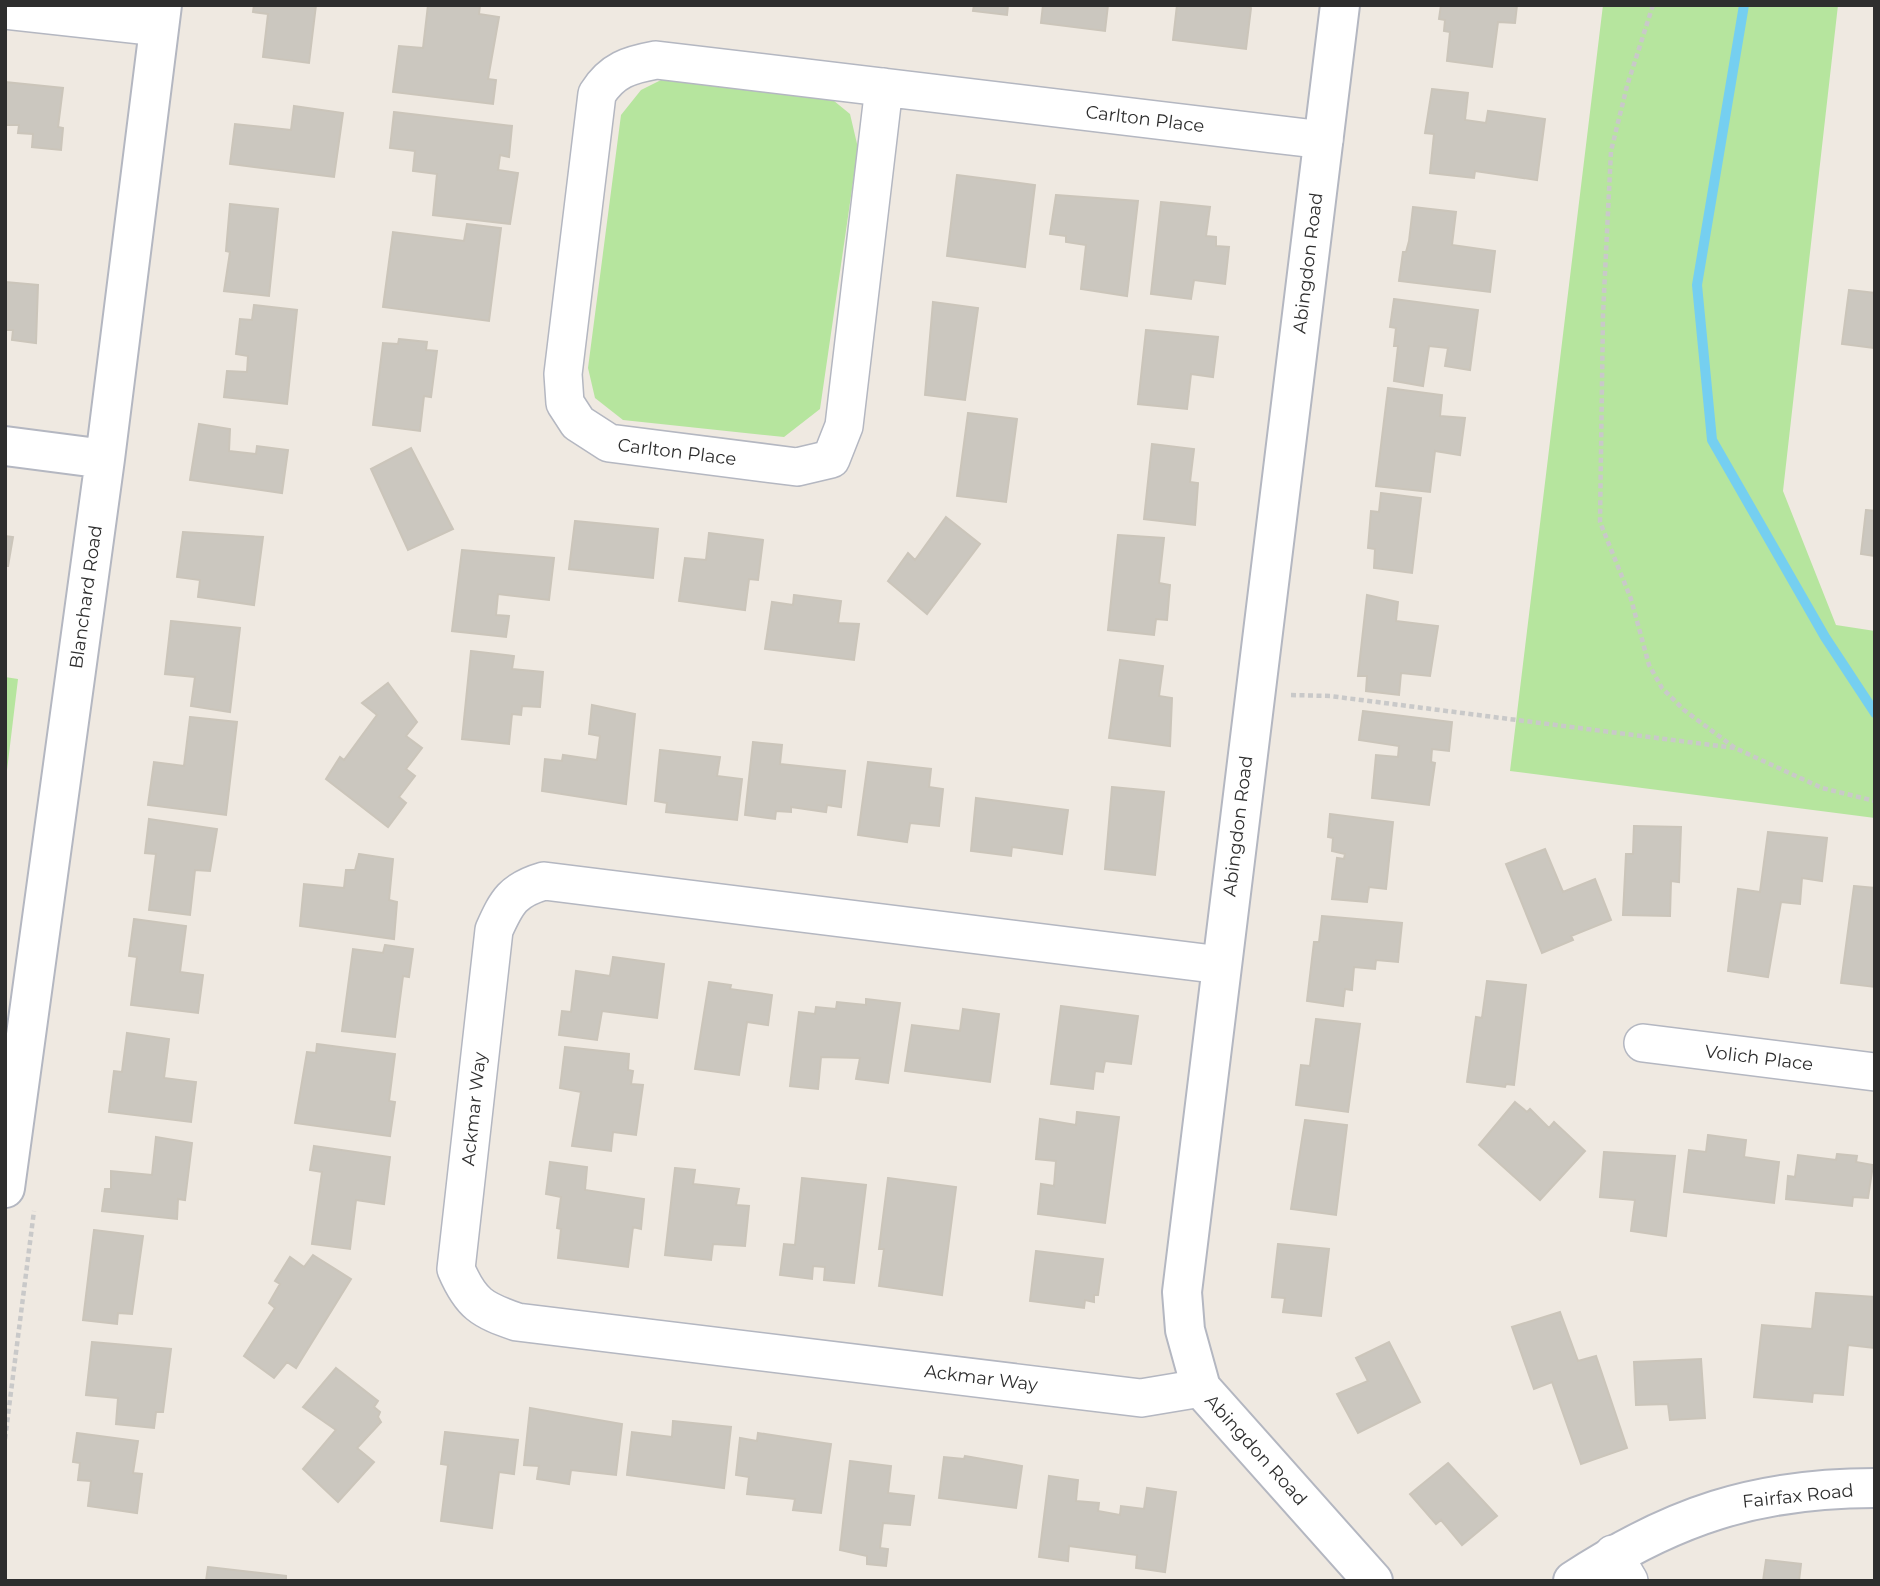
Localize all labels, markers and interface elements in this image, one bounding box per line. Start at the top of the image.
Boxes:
street label: Carlton Place [1084,101,1206,137]
street label: Abingdon Road [1288,191,1328,335]
street label: Carlton Place [616,434,738,470]
street label: Blanchard Road [65,524,107,670]
street label: Abingdon Road [1218,754,1258,898]
street label: Volich Place [1704,1040,1814,1076]
street label: Ackmar Way [457,1051,491,1167]
street label: Ackmar Way [923,1360,1039,1396]
street label: Abingdon Road [1200,1390,1312,1510]
street label: Fairfax Road [1741,1479,1855,1513]

